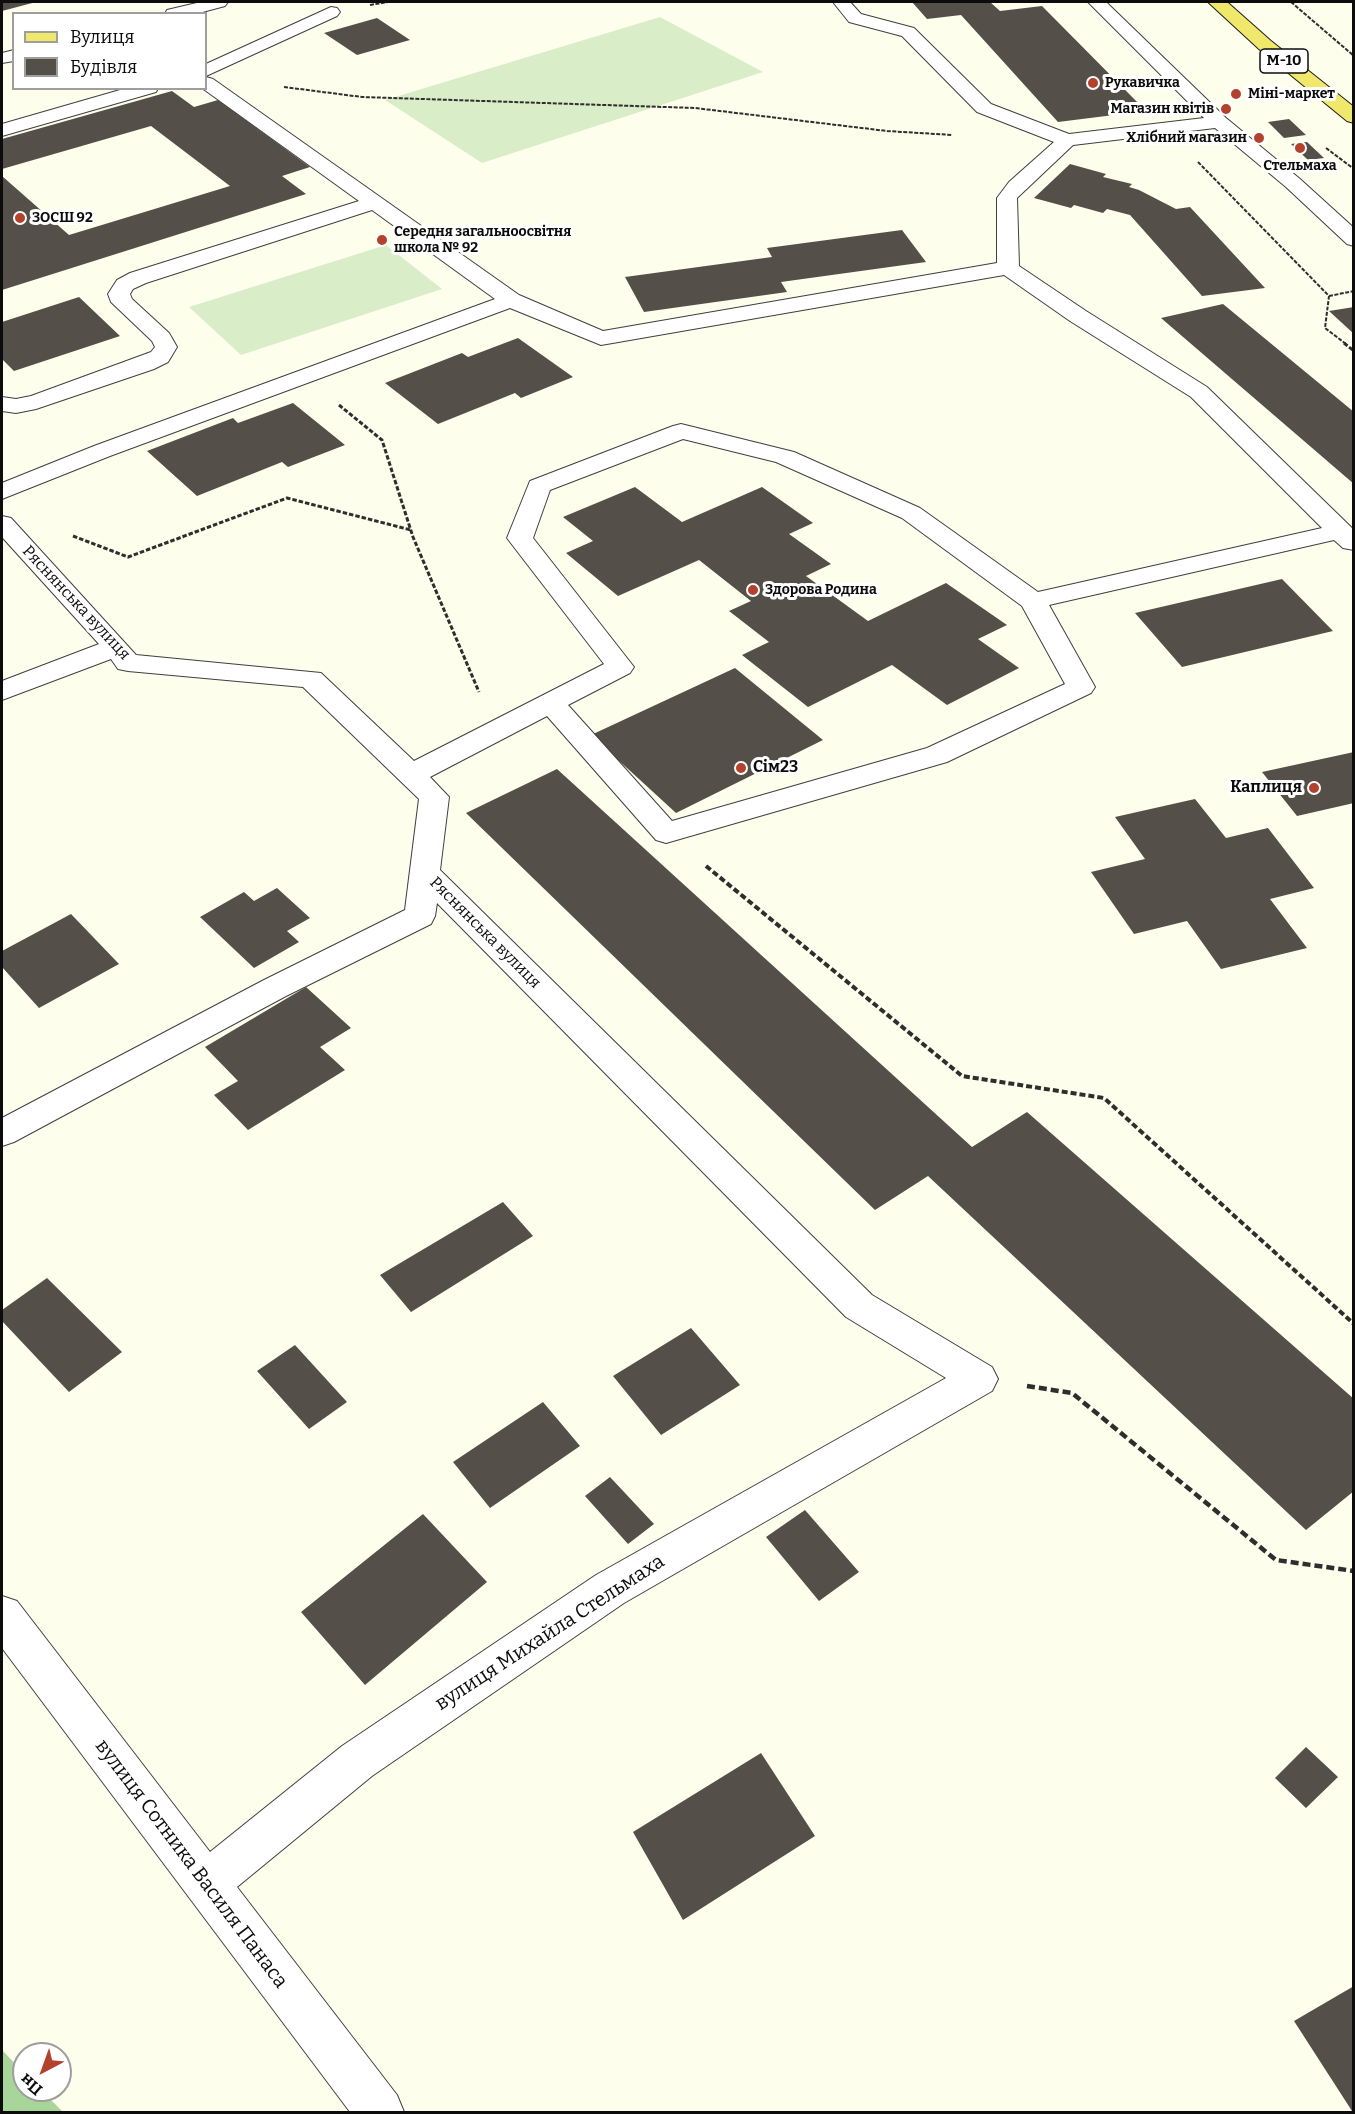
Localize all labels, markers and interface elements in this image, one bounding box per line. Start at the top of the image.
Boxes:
legend [12,12,207,90]
text: Вулиця [70,26,134,48]
road number: М-10 [1260,49,1308,73]
text: Будівля [70,56,137,78]
place label: Рукавичка [1105,75,1180,91]
marker: Рукавичка [1086,76,1100,90]
place label: Міні-маркет [1248,86,1335,102]
marker: Міні-маркет [1229,87,1243,101]
place label: Магазин квітів [1110,101,1214,117]
marker: Магазин квітів [1219,102,1233,116]
place label: Хлібний магазин [1126,130,1247,146]
marker: Хлібний магазин [1252,131,1266,145]
marker: Стельмаха [1293,141,1307,155]
place label: Стельмаха [1263,158,1337,174]
place label: ЗОСШ 92 [32,210,93,226]
marker: ЗОСШ 92 [13,211,27,225]
place label: Середня загальноосвітня школа № 92 [394,224,571,256]
marker: Середня загальноосвітня школа № 92 [375,233,389,247]
street label: Ряснянська вулиця [18,542,134,664]
place label: Здорова Родина [765,582,877,598]
marker: Здорова Родина [746,583,760,597]
place label: Сім23 [753,758,798,778]
marker: Сім23 [734,761,748,775]
place label: Каплиця [1230,778,1302,798]
marker: Каплиця [1307,781,1321,795]
street label: Ряснянська вулиця [425,873,545,993]
street label: вулиця Михайла Стельмаха [431,1550,669,1716]
street label: вулиця Сотника Василя Панаса [90,1735,292,1993]
north arrow [12,2042,72,2102]
text: Пн [16,2070,46,2099]

